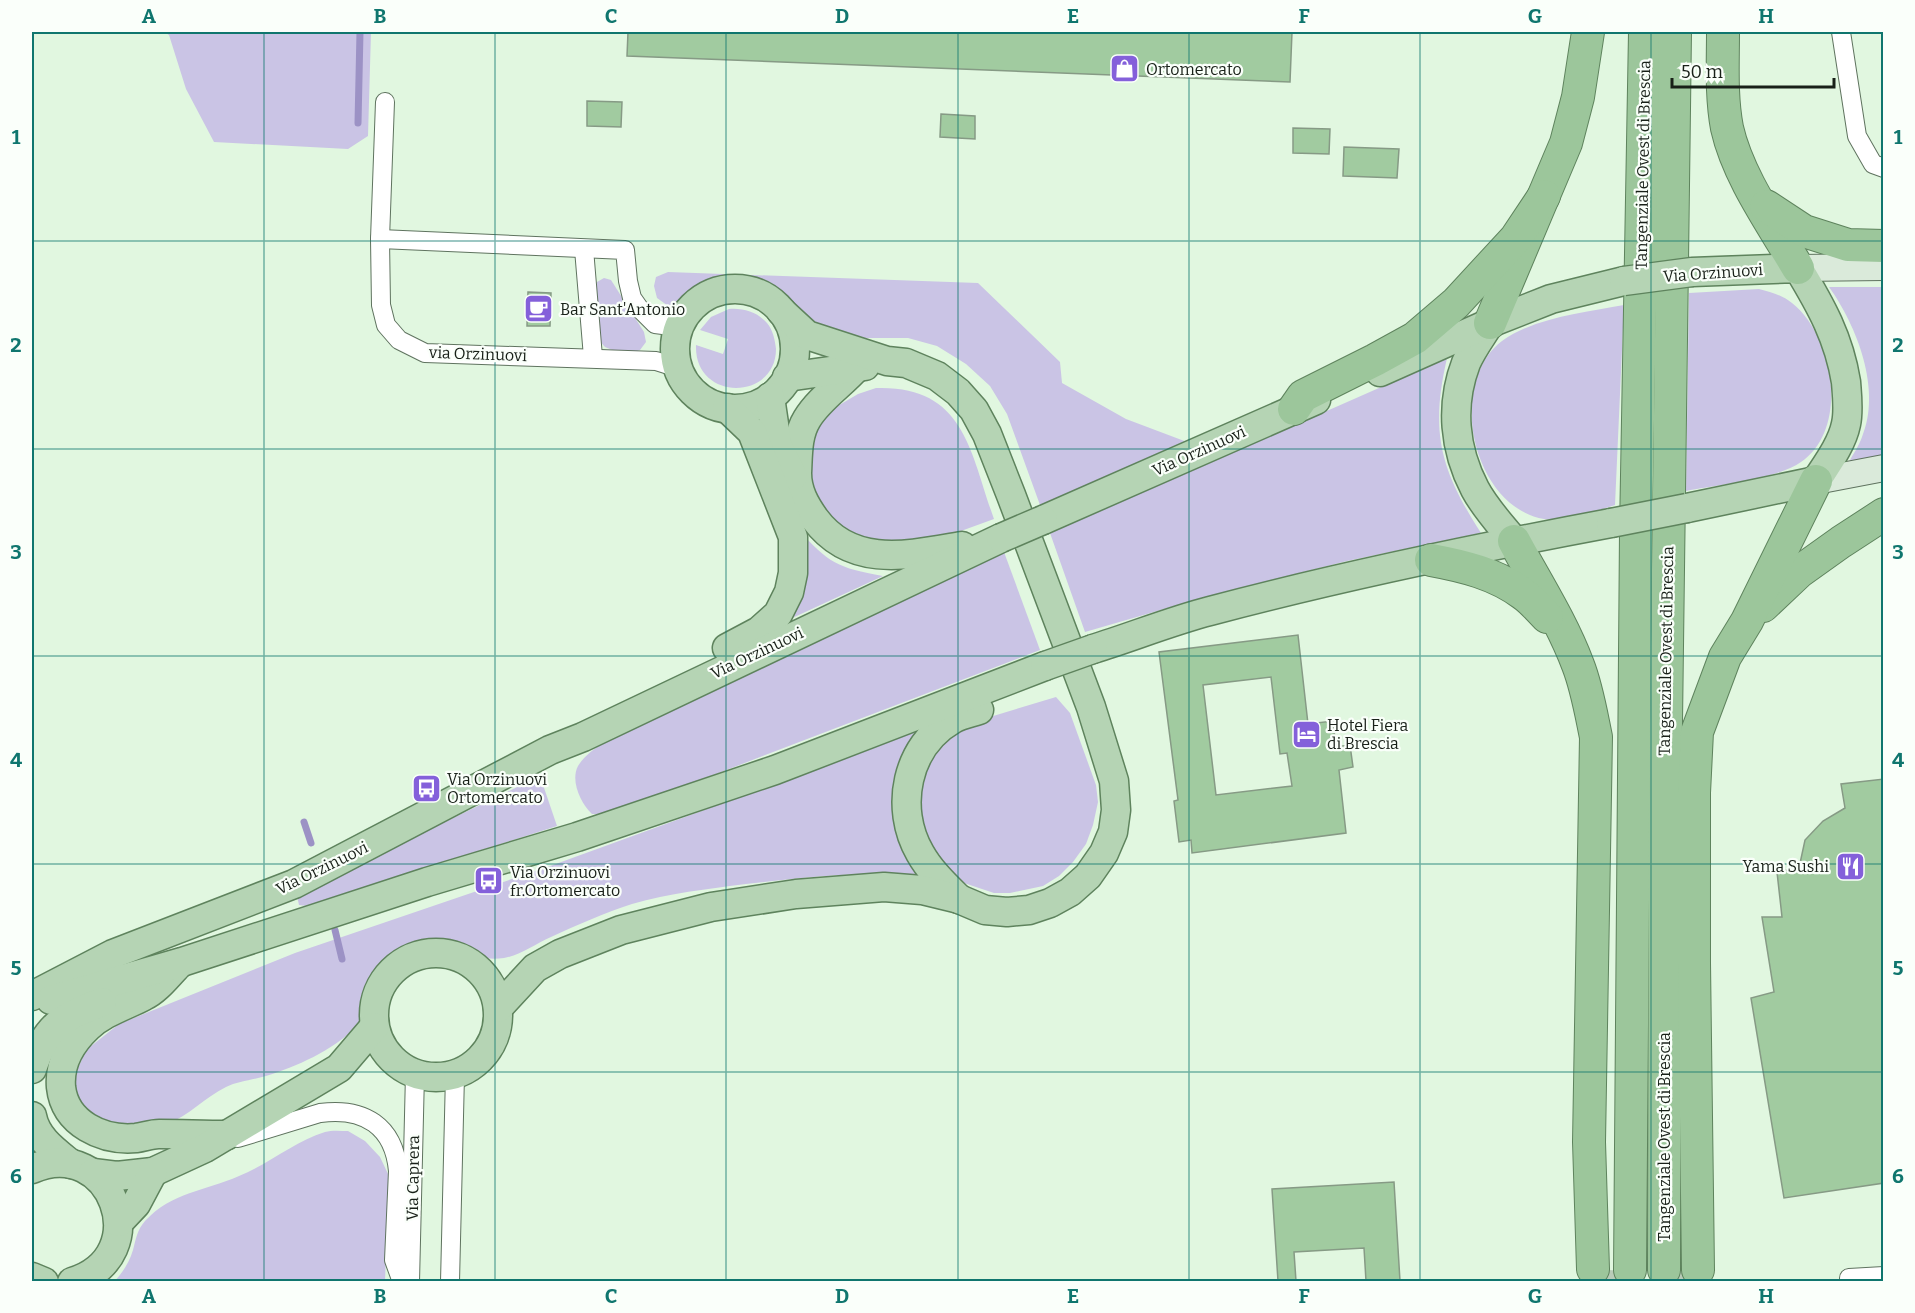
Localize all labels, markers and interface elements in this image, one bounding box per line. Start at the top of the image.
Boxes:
text: A [142,4,157,28]
text: B [374,4,387,28]
text: C [605,4,617,28]
text: D [835,4,849,28]
text: E [1067,4,1079,28]
text: F [1298,4,1310,28]
text: G [1528,4,1542,28]
text: H [1758,4,1774,28]
scale bar [1672,51,1834,89]
shop icon: Ortomercato [1109,53,1141,85]
place label: Ortomercato [1146,60,1242,79]
street label: Tangenziale Ovest di Brescia [1632,60,1654,270]
text: 50 m [1681,61,1723,83]
text: 1 [12,125,21,149]
text: 1 [1894,125,1903,149]
street label: Via Orzinuovi [1662,260,1764,286]
cafe icon: Bar Sant'Antonio [523,293,555,325]
place label: Bar Sant'Antonio [560,300,685,319]
text: 2 [10,333,22,357]
text: 2 [1892,333,1904,357]
street label: via Orzinuovi [428,343,528,365]
street label: Via Orzinuovi [1149,422,1249,480]
text: 3 [10,540,22,564]
text: 3 [1892,540,1904,564]
street label: Tangenziale Ovest di Brescia [1655,546,1677,756]
street label: Via Orzinuovi [708,623,807,683]
place label: Hotel Fiera di Brescia [1327,716,1409,753]
hotel icon: Hotel Fiera di Brescia [1290,718,1322,750]
text: 4 [10,748,22,772]
text: 4 [1892,748,1904,772]
place label: Via Orzinuovi Ortomercato [447,770,547,807]
bus stop icon: Via Orzinuovi Ortomercato [410,772,442,804]
street label: Via Orzinuovi [273,837,371,898]
restaurant icon: Yama Sushi [1834,850,1866,882]
place label: Yama Sushi [1743,857,1829,876]
place label: Via Orzinuovi fr.Ortomercato [510,863,620,900]
bus stop icon: Via Orzinuovi fr.Ortomercato [473,865,505,897]
text: 5 [11,956,22,980]
text: 5 [1893,956,1904,980]
street label: Tangenziale Ovest di Brescia [1655,1032,1674,1242]
street label: Via Caprera [403,1135,423,1221]
text: 6 [10,1164,22,1188]
text: 6 [1892,1164,1904,1188]
text: A [142,1284,157,1308]
text: B [374,1284,387,1308]
text: C [605,1284,617,1308]
text: D [835,1284,849,1308]
text: E [1067,1284,1079,1308]
text: F [1298,1284,1310,1308]
text: G [1528,1284,1542,1308]
text: H [1758,1284,1774,1308]

